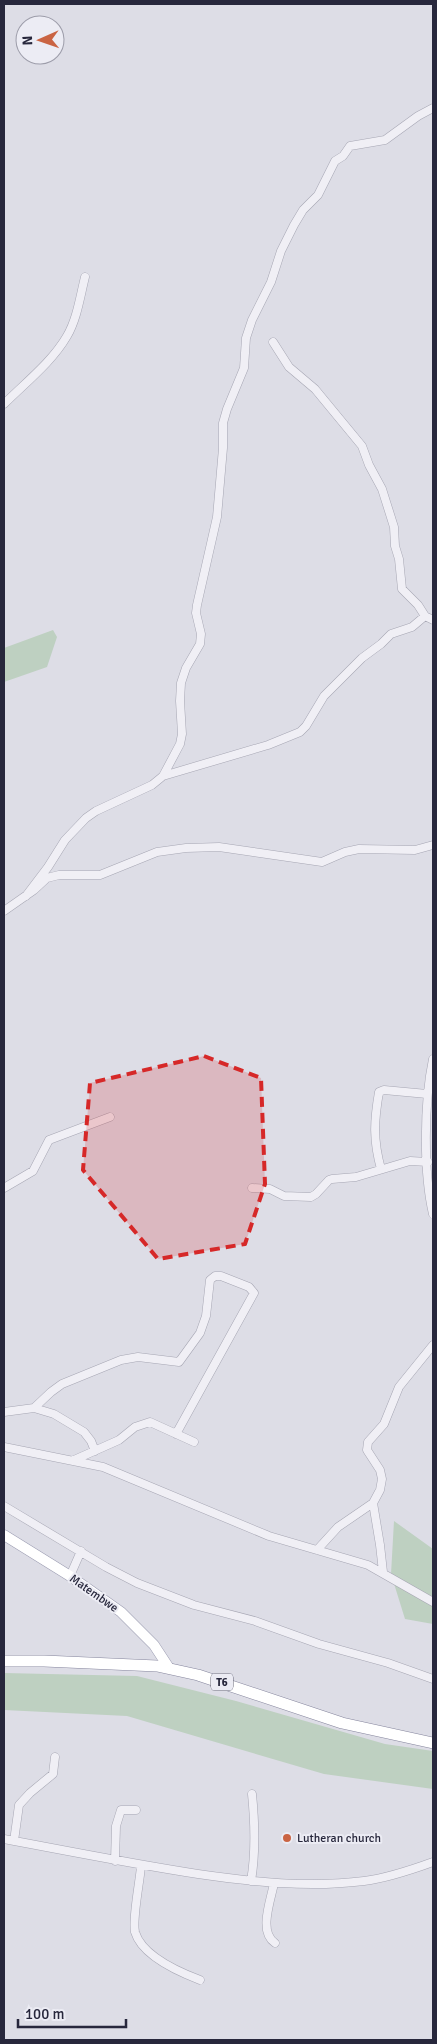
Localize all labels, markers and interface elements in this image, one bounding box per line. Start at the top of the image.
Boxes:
north arrow [15,15,65,65]
text: N [19,35,36,46]
street label: Matembwe [66,1571,121,1616]
road number: T6 [211,1674,233,1690]
place label: Lutheran church [297,1831,381,1846]
marker: Lutheran church [281,1832,293,1844]
scale bar [18,1996,125,2028]
text: 100 m [25,2005,65,2023]

